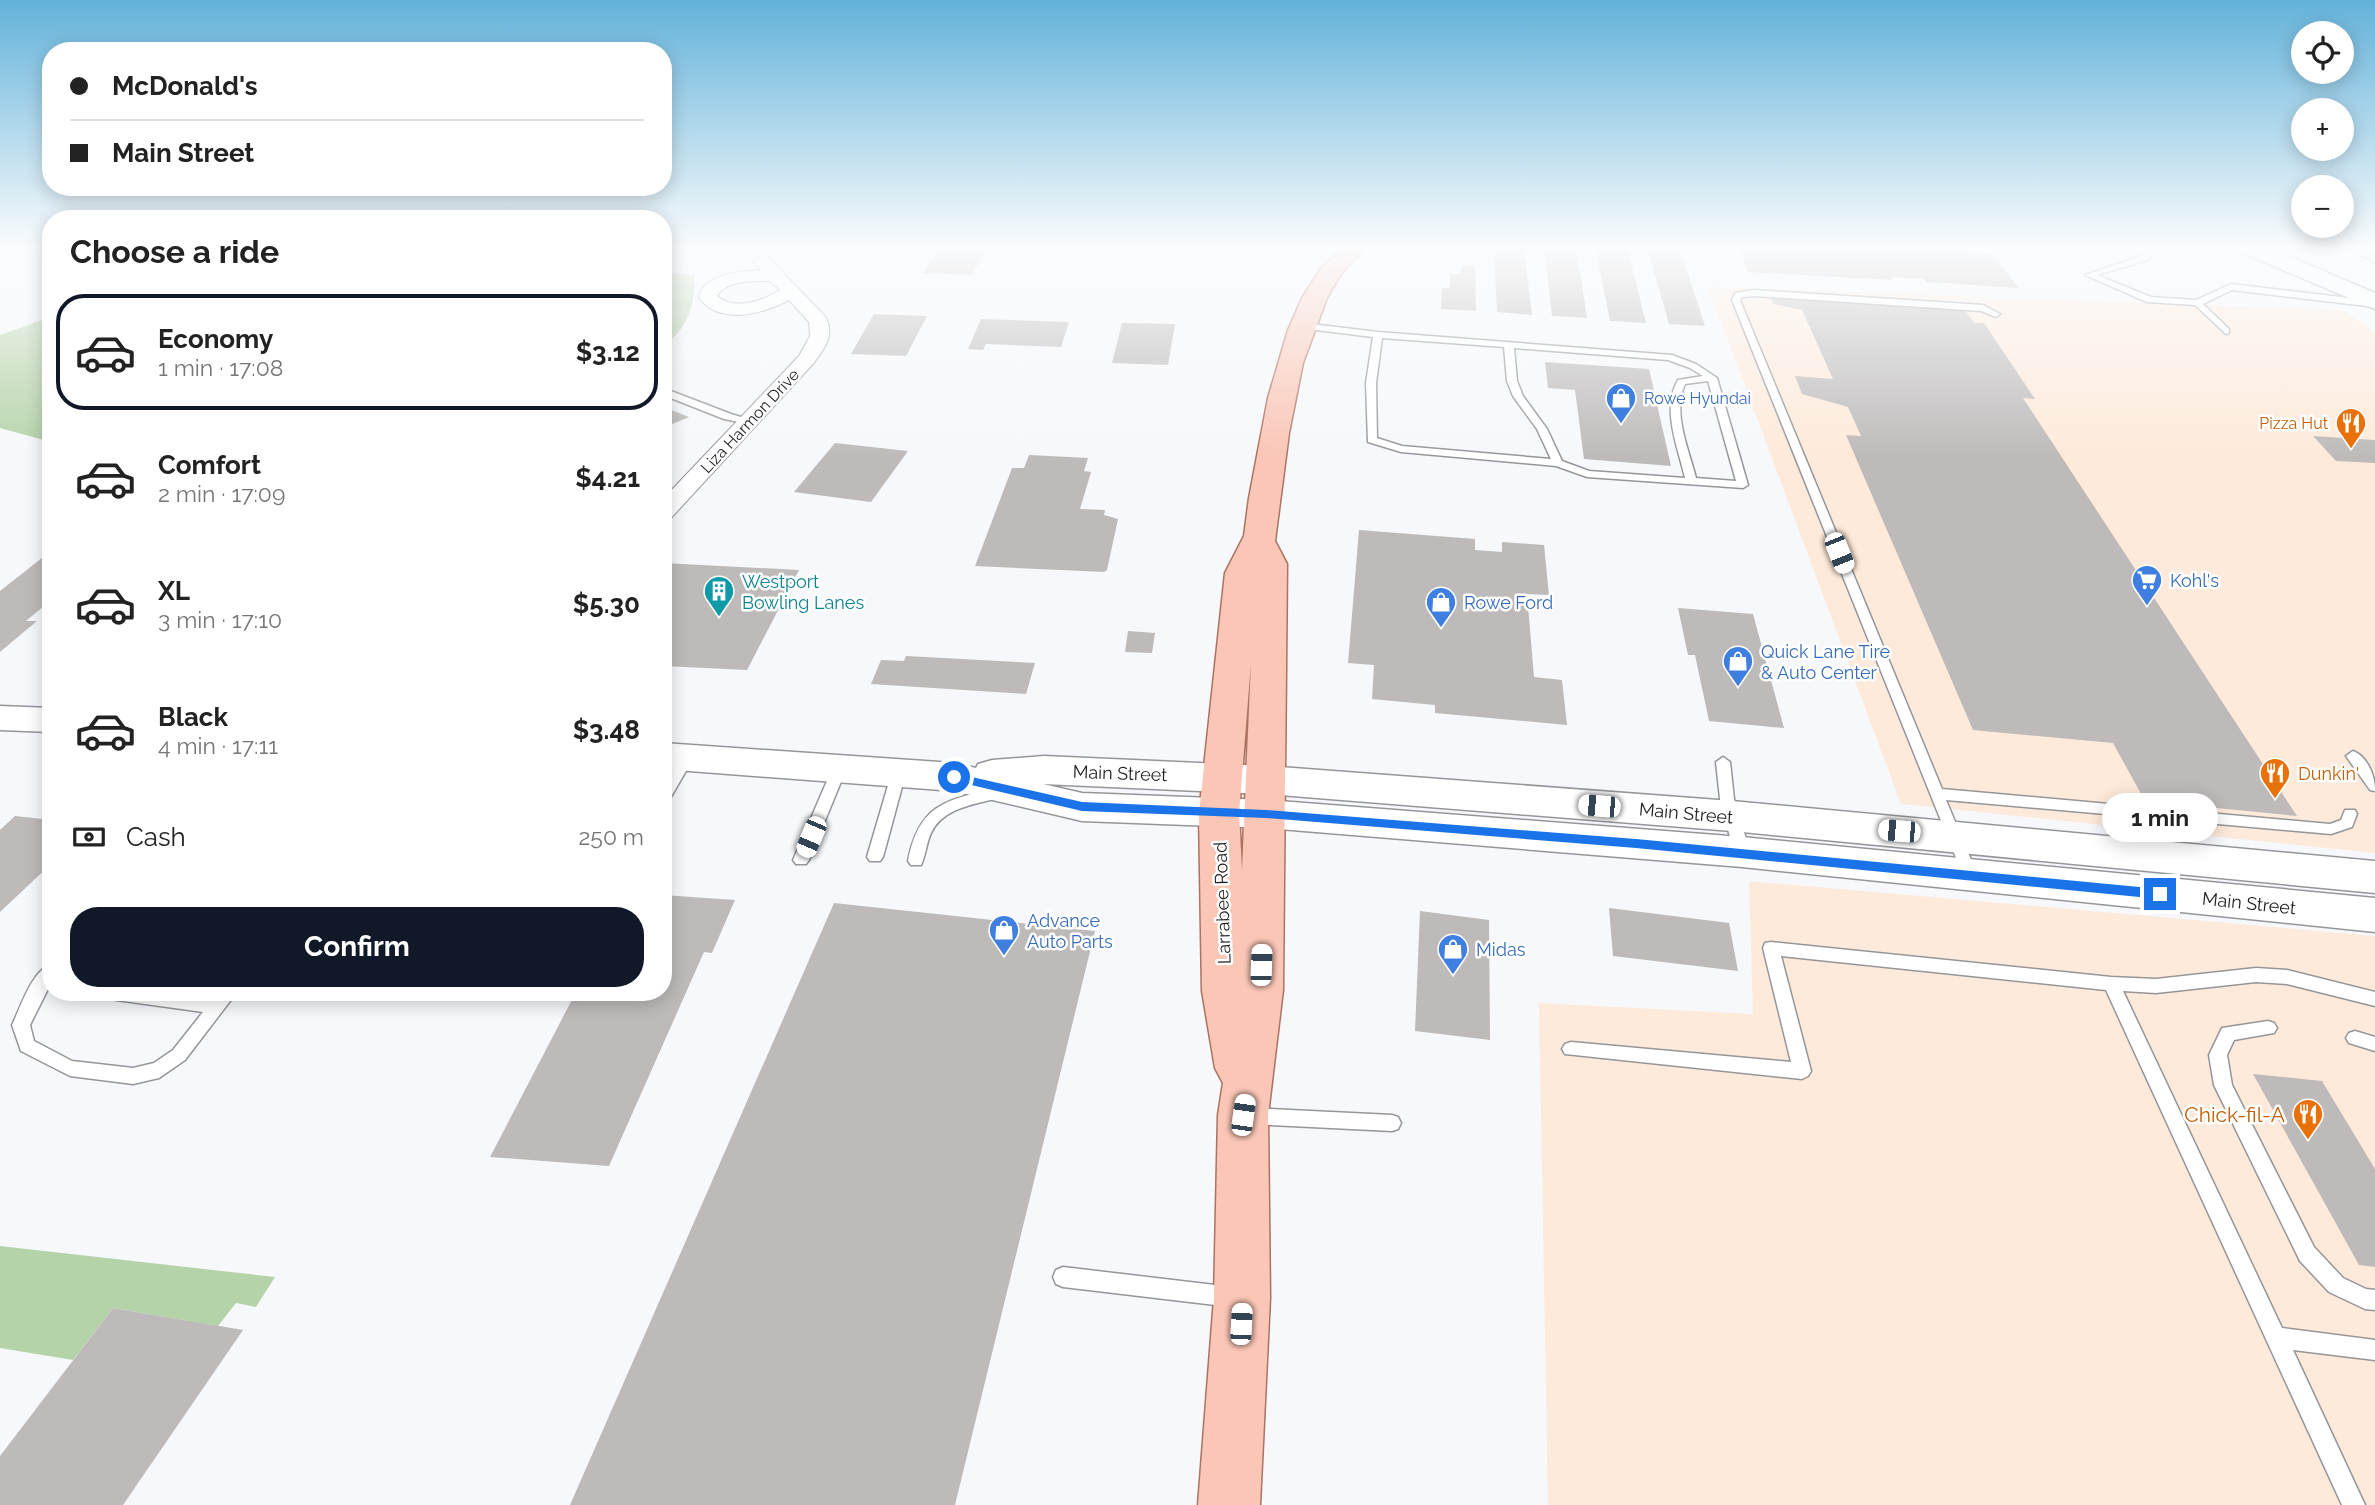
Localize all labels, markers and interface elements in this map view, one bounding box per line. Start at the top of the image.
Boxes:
map controls [2291,21,2354,238]
button: locate [2291,21,2354,84]
text: McDonald's [112,71,258,101]
button: + [2291,98,2354,161]
text: Main Street [112,138,254,168]
button: − [2291,175,2354,238]
text: Choose a ride [70,233,279,270]
icon: car [74,321,137,384]
text: Economy [158,324,273,354]
text: $3.12 [576,337,640,367]
text: 1 min · 17:08 [158,354,283,381]
street label: Liza Harmon Drive [697,365,803,477]
shop icon: Rowe Hyundai [1604,381,1638,425]
place label: Rowe Hyundai [1644,389,1751,408]
restaurant icon: Pizza Hut [2334,406,2368,450]
place label: Pizza Hut [2259,414,2329,433]
icon: car [74,447,137,510]
text: Comfort [158,450,261,480]
text: $4.21 [575,463,640,493]
text: 2 min · 17:09 [158,480,285,507]
car [1822,530,1857,576]
supermarket icon: Kohl's [2130,563,2164,607]
place label: Kohl's [2170,570,2219,591]
place label: Westport Bowling Lanes [742,571,864,613]
icon: car [74,573,137,636]
building icon: Westport Bowling Lanes [702,574,736,618]
text: XL [158,576,190,606]
shop icon: Rowe Ford [1424,585,1458,629]
text: $5.30 [573,589,640,619]
place label: Rowe Ford [1464,592,1553,613]
text: 3 min · 17:10 [158,606,282,633]
place label: Quick Lane Tire & Auto Center [1761,641,1890,683]
shop icon: Quick Lane Tire & Auto Center [1721,644,1755,688]
icon: car [74,699,137,762]
text: Black [158,702,228,732]
text: $3.48 [573,715,640,745]
text: 4 min · 17:11 [158,732,278,759]
restaurant icon: Dunkin' [2258,756,2292,800]
route start [938,761,970,793]
street label: Main Street [1072,761,1168,785]
place label: Dunkin' [2298,763,2359,784]
callout: 1 min [2102,792,2218,842]
car [1578,794,1621,818]
street label: Main Street [1638,798,1734,828]
text: 1 min [2131,804,2189,831]
car [794,814,829,860]
icon: cash [70,818,108,856]
car [1878,819,1921,843]
text: Cash [126,822,186,852]
text: 250 m [578,823,644,850]
street label: Larrabee Road [1209,841,1235,965]
route end [2144,878,2176,910]
street label: Main Street [2201,888,2297,918]
button: Confirm [70,907,644,987]
place label: Advance Auto Parts [1027,910,1113,952]
shop icon: Advance Auto Parts [987,913,1021,957]
shop icon: Midas [1436,932,1470,976]
place label: Midas [1476,939,1526,960]
car [1250,944,1273,986]
car [1230,1093,1257,1137]
restaurant icon: Chick-fil-A [2291,1097,2325,1141]
place label: Chick-fil-A [2184,1102,2285,1127]
car [1230,1302,1253,1346]

